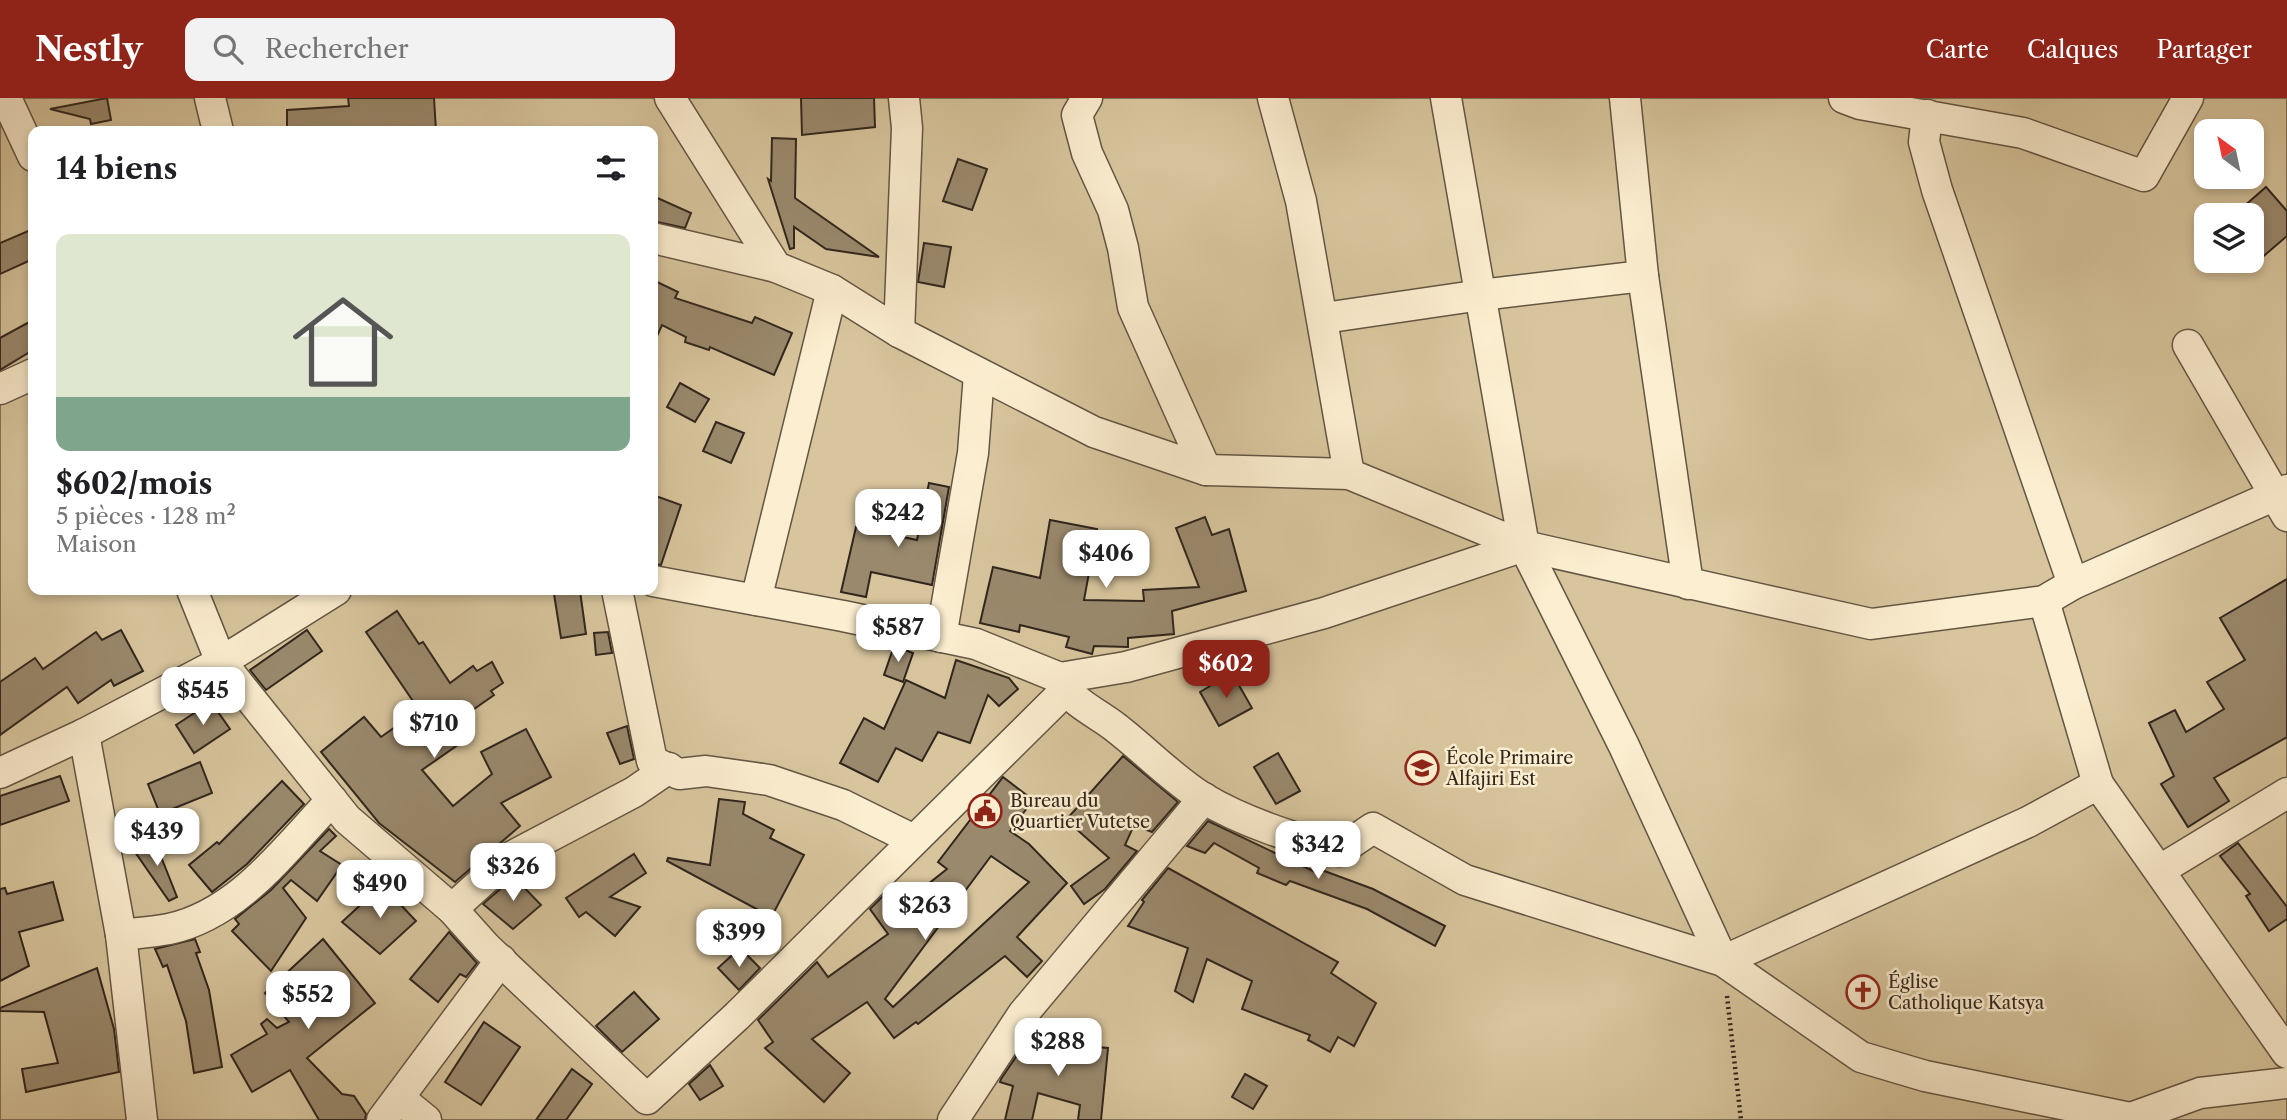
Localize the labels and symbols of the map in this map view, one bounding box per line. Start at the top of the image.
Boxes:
north arrow [2194,119,2264,189]
pin: $242 [857,490,939,549]
pin: $406 [1065,531,1147,590]
pin: $587 [857,604,939,664]
pin: $602 [1185,640,1267,700]
pin: $545 [162,668,244,727]
pin: $710 [393,700,475,760]
place label: École Primaire Alfajiri Est [1445,746,1573,790]
school or university icon: École Primaire Alfajiri Est [1403,749,1441,787]
place label: Bureau du Quartier Vutetse [1010,790,1150,833]
public building icon: Bureau du Quartier Vutetse [966,792,1004,830]
pin: $439 [116,808,198,868]
pin: $342 [1277,822,1359,881]
pin: $326 [472,844,554,903]
pin: $490 [339,860,421,920]
pin: $263 [884,882,966,942]
pin: $399 [698,910,780,969]
place label: Église Catholique Katsya [1888,970,2045,1014]
pin: $552 [267,972,349,1031]
church icon: Église Catholique Katsya [1844,973,1882,1011]
pin: $288 [1017,1018,1099,1078]

